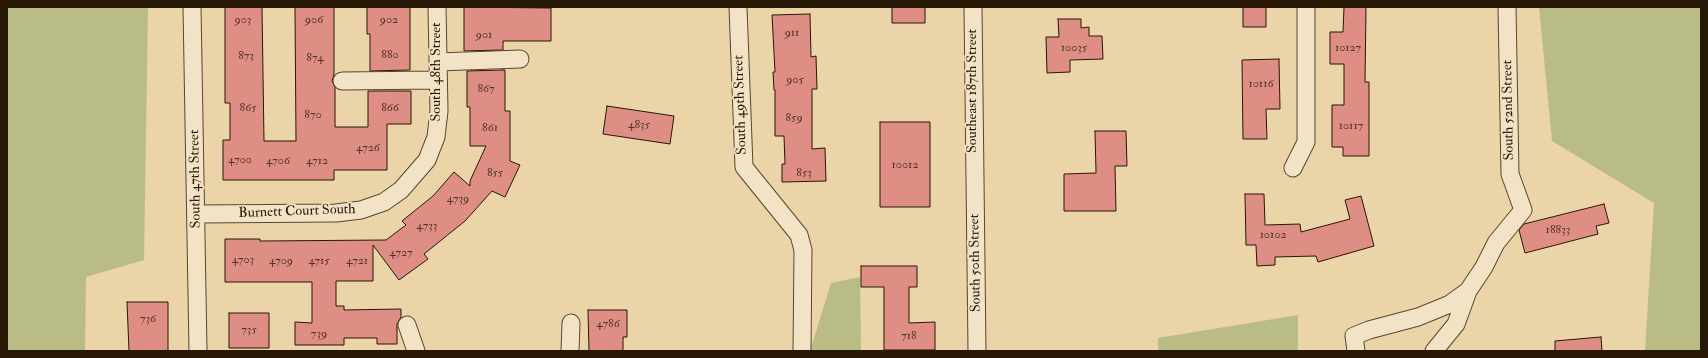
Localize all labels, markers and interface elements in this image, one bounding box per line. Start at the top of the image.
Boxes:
house number: 903 [235,13,251,27]
house number: 906 [305,13,323,27]
house number: 902 [380,13,398,27]
street label: South 48th Street [429,22,445,122]
house number: 911 [785,26,799,40]
house number: 901 [476,28,492,42]
street label: Southeast 187th Street [965,29,981,153]
house number: 10035 [1061,41,1087,55]
house number: 10127 [1335,41,1361,55]
house number: 880 [381,48,399,62]
house number: 873 [238,49,254,63]
house number: 874 [306,51,324,65]
street label: South 49th Street [731,55,751,155]
street label: South 52nd Street [1500,60,1518,160]
house number: 905 [786,73,804,87]
house number: 10116 [1249,77,1273,91]
house number: 867 [477,82,495,96]
house number: 865 [240,101,256,115]
house number: 866 [381,101,399,115]
house number: 870 [304,108,322,122]
house number: 859 [785,111,803,125]
house number: 4835 [628,118,650,132]
house number: 10117 [1339,119,1363,133]
house number: 861 [482,121,498,135]
street label: South 47th Street [187,129,205,229]
house number: 4726 [356,141,380,155]
house number: 4700 [228,153,252,167]
house number: 4706 [266,154,290,168]
house number: 4712 [306,154,328,168]
house number: 10012 [892,158,918,172]
house number: 855 [487,166,503,180]
house number: 853 [796,166,812,180]
house number: 4739 [447,192,469,206]
street label: Burnett Court South [238,202,356,222]
street label: South 50th Street [967,214,985,312]
house number: 4733 [417,219,437,233]
house number: 18833 [1546,223,1570,237]
house number: 10102 [1260,228,1286,242]
house number: 4727 [389,246,413,260]
house number: 4703 [232,253,254,267]
house number: 4709 [269,254,293,268]
house number: 4715 [308,254,330,268]
house number: 4721 [346,254,368,268]
house number: 736 [140,312,156,326]
house number: 4786 [596,317,620,331]
house number: 735 [241,323,257,337]
house number: 739 [311,327,327,341]
house number: 718 [901,329,917,343]

